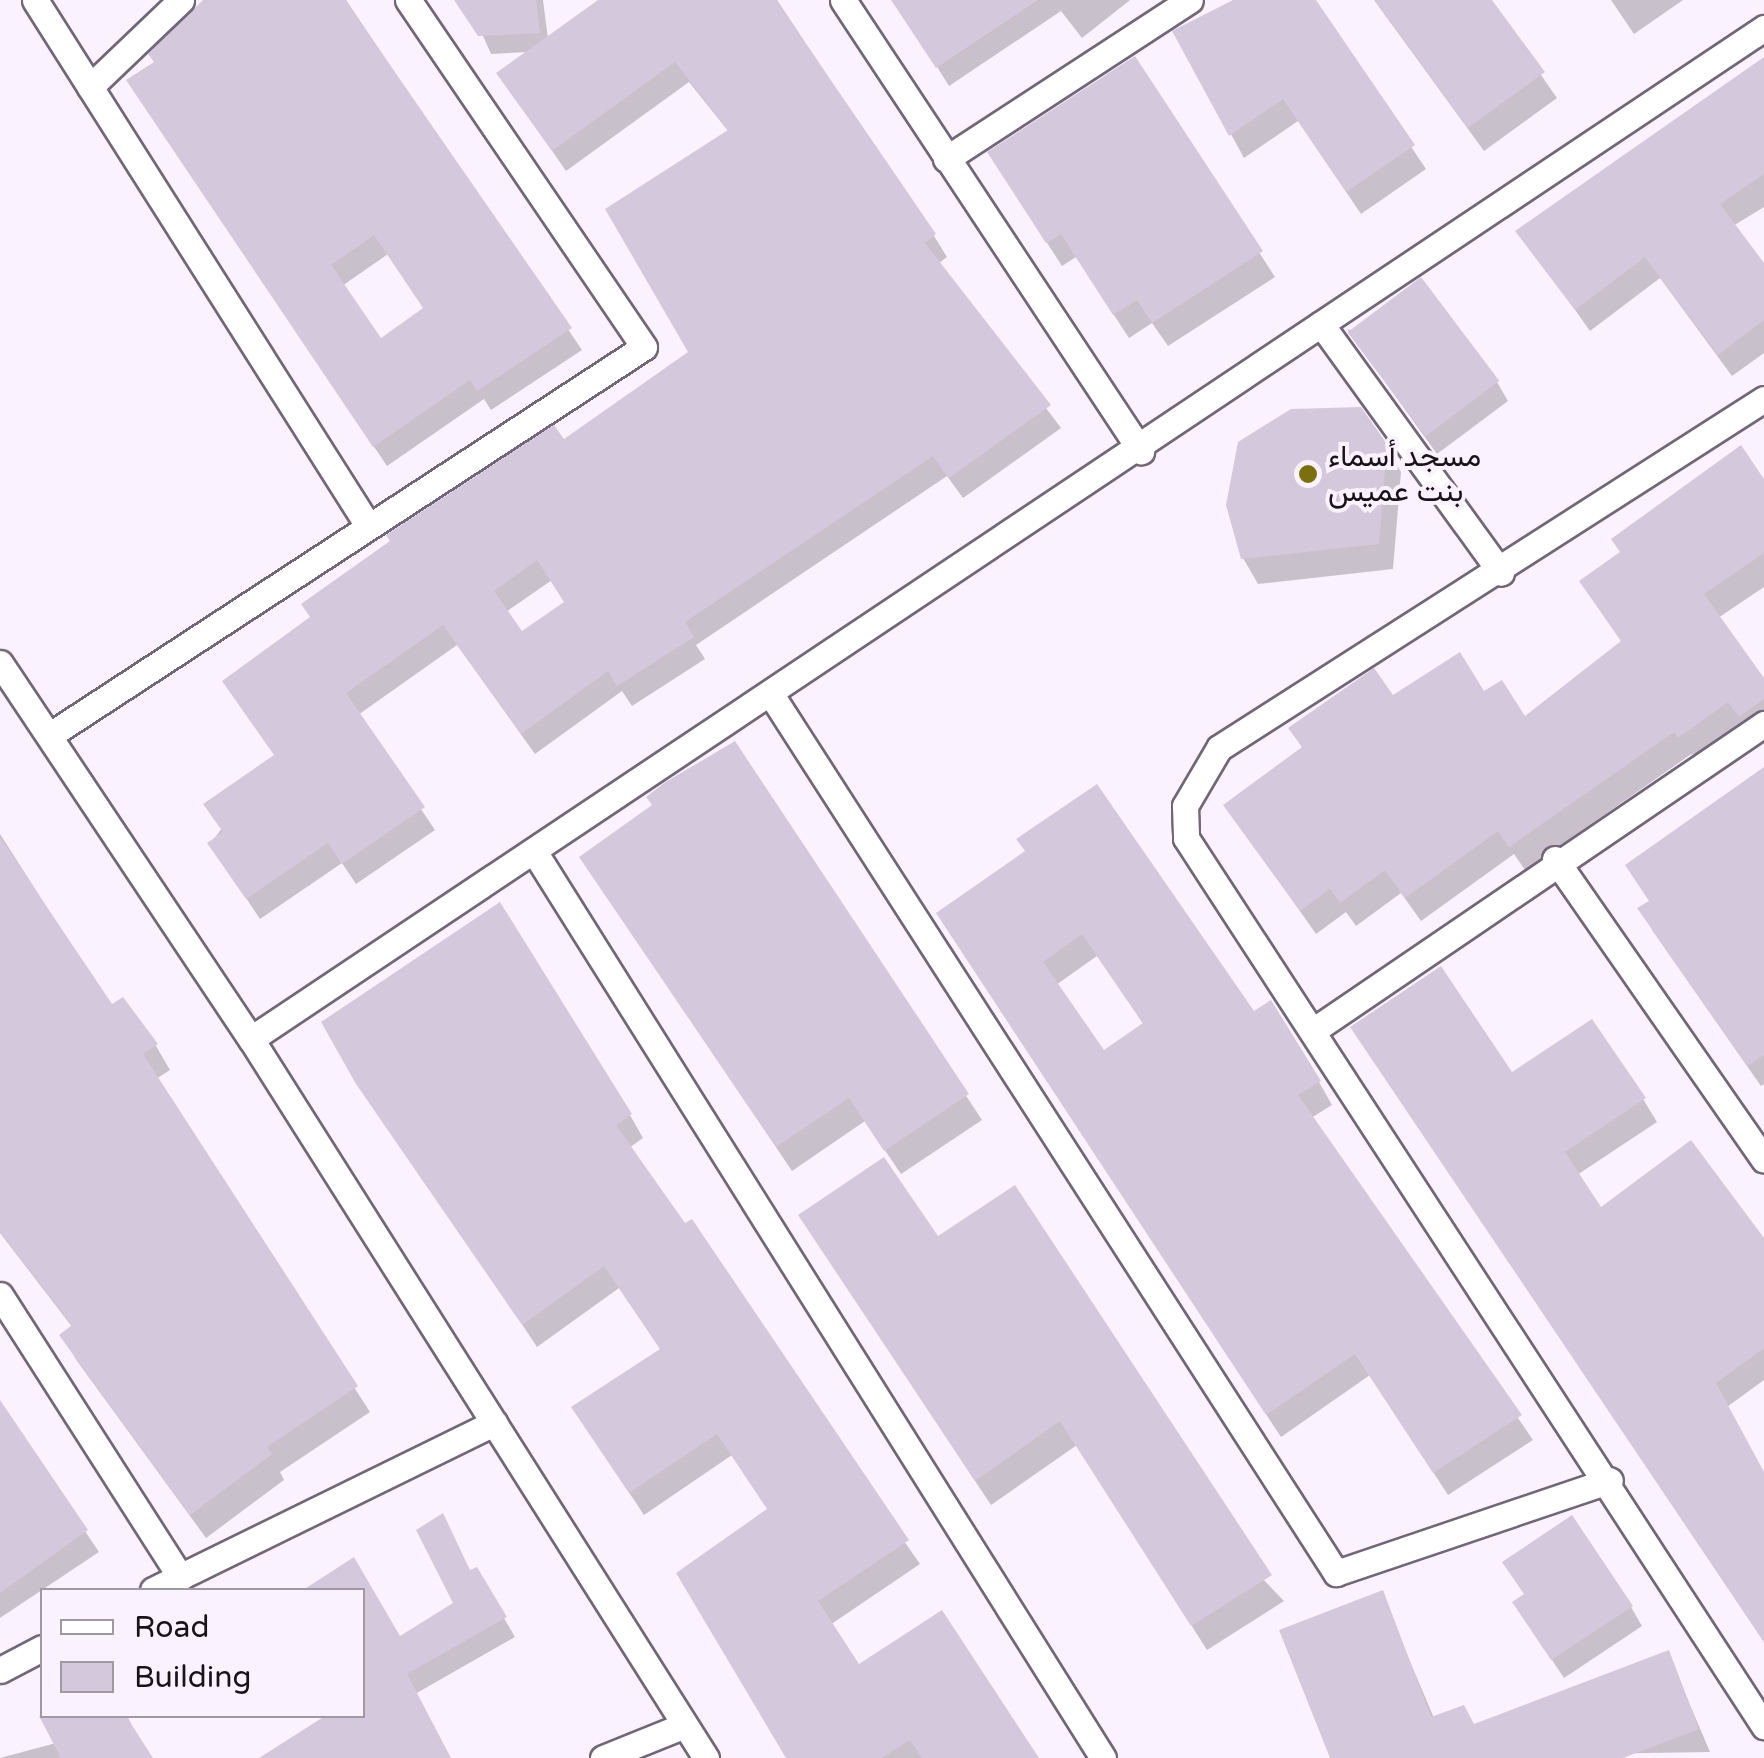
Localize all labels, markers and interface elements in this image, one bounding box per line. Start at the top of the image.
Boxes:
place label: مسجد أسماء بنت عميس [1328,439,1481,510]
marker: مسجد أسماء بنت عميس [1297,463,1319,485]
legend [40,1588,365,1718]
text: Road [134,1609,209,1646]
text: Building [134,1659,251,1696]

